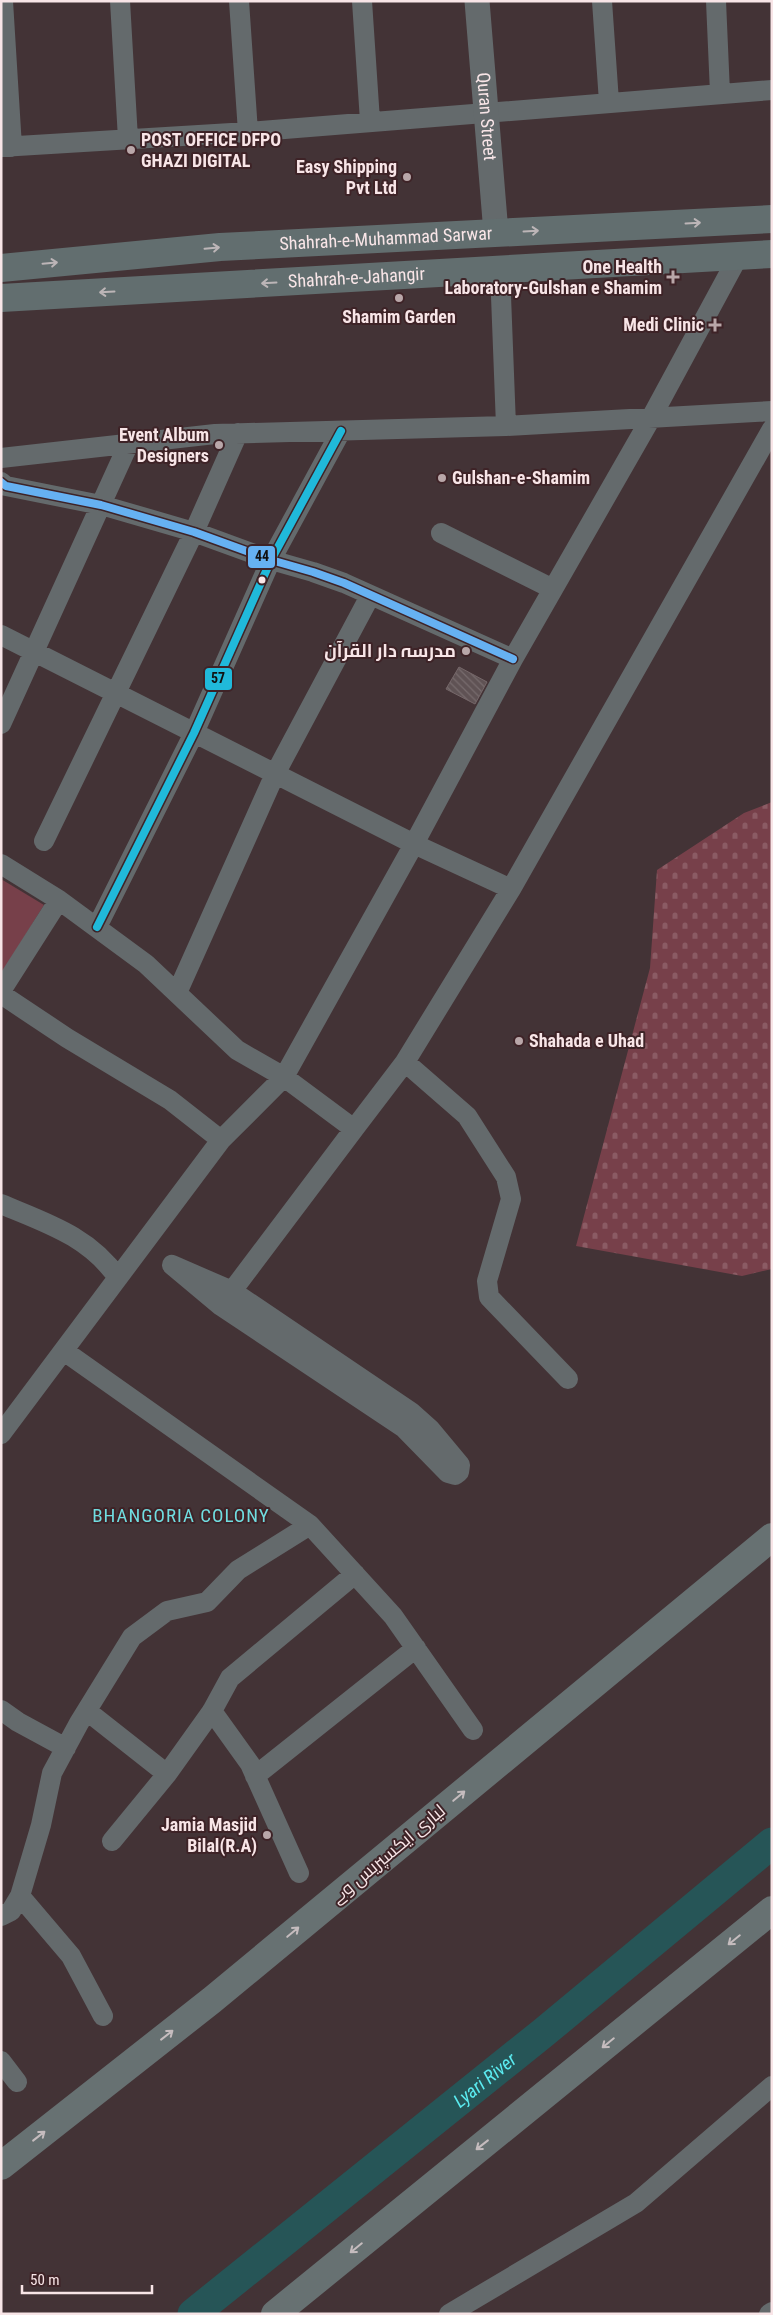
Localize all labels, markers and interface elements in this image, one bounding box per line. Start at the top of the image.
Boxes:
street label: Quran Street [473,72,501,161]
place label: POST OFFICE DFPO GHAZI DIGITAL [141,129,281,171]
marker: POST OFFICE DFPO GHAZI DIGITAL [125,144,137,156]
place label: Easy Shipping Pvt Ltd [296,156,397,198]
marker: Easy Shipping Pvt Ltd [401,171,413,183]
one-way arrow [685,218,701,228]
street label: Shahrah-e-Muhammad Sarwar [279,222,493,254]
one-way arrow [523,227,539,236]
one-way arrow [203,243,219,253]
place label: One Health Laboratory-Gulshan e Shamim [445,256,662,298]
one-way arrow [41,258,57,268]
street label: Shahrah-e-Jahangir [287,263,426,292]
marker: One Health Laboratory-Gulshan e Shamim [666,270,680,284]
one-way arrow [261,278,277,287]
one-way arrow [99,287,115,296]
marker: Shamim Garden [393,292,405,304]
place label: Shamim Garden [342,306,456,327]
place label: Medi Clinic [623,314,704,335]
marker: Medi Clinic [708,318,722,332]
place label: Event Album Designers [119,424,209,466]
marker: Event Album Designers [213,439,225,451]
place label: Gulshan-e-Shamim [452,467,590,488]
marker: Gulshan-e-Shamim [436,472,448,484]
line badge: 44 [247,545,276,569]
text: 44 [255,548,269,564]
unlabelled marker [257,575,267,585]
place label: مدرسہ دار القرآن [324,640,456,662]
marker: مدرسہ دار القرآن [460,645,472,657]
line badge: 57 [204,667,233,691]
text: 57 [211,670,225,686]
place label: Shahada e Uhad [529,1030,644,1051]
marker: Shahada e Uhad [513,1035,525,1047]
district label: BHANGORIA COLONY [92,1504,270,1527]
one-way arrow [452,1790,465,1801]
street label: لیاری ایکسپریس وے [326,1800,450,1909]
place label: Jamia Masjid Bilal(R.A) [161,1814,257,1857]
marker: Jamia Masjid Bilal(R.A) [261,1829,273,1841]
one-way arrow [286,1927,299,1938]
one-way arrow [728,1935,741,1946]
one-way arrow [160,2030,174,2040]
one-way arrow [602,2038,615,2049]
water label: Lyari River [449,2048,521,2112]
one-way arrow [33,2130,46,2141]
one-way arrow [476,2140,489,2151]
one-way arrow [349,2242,362,2253]
scale bar [22,2262,152,2294]
text: 50 m [30,2271,60,2289]

